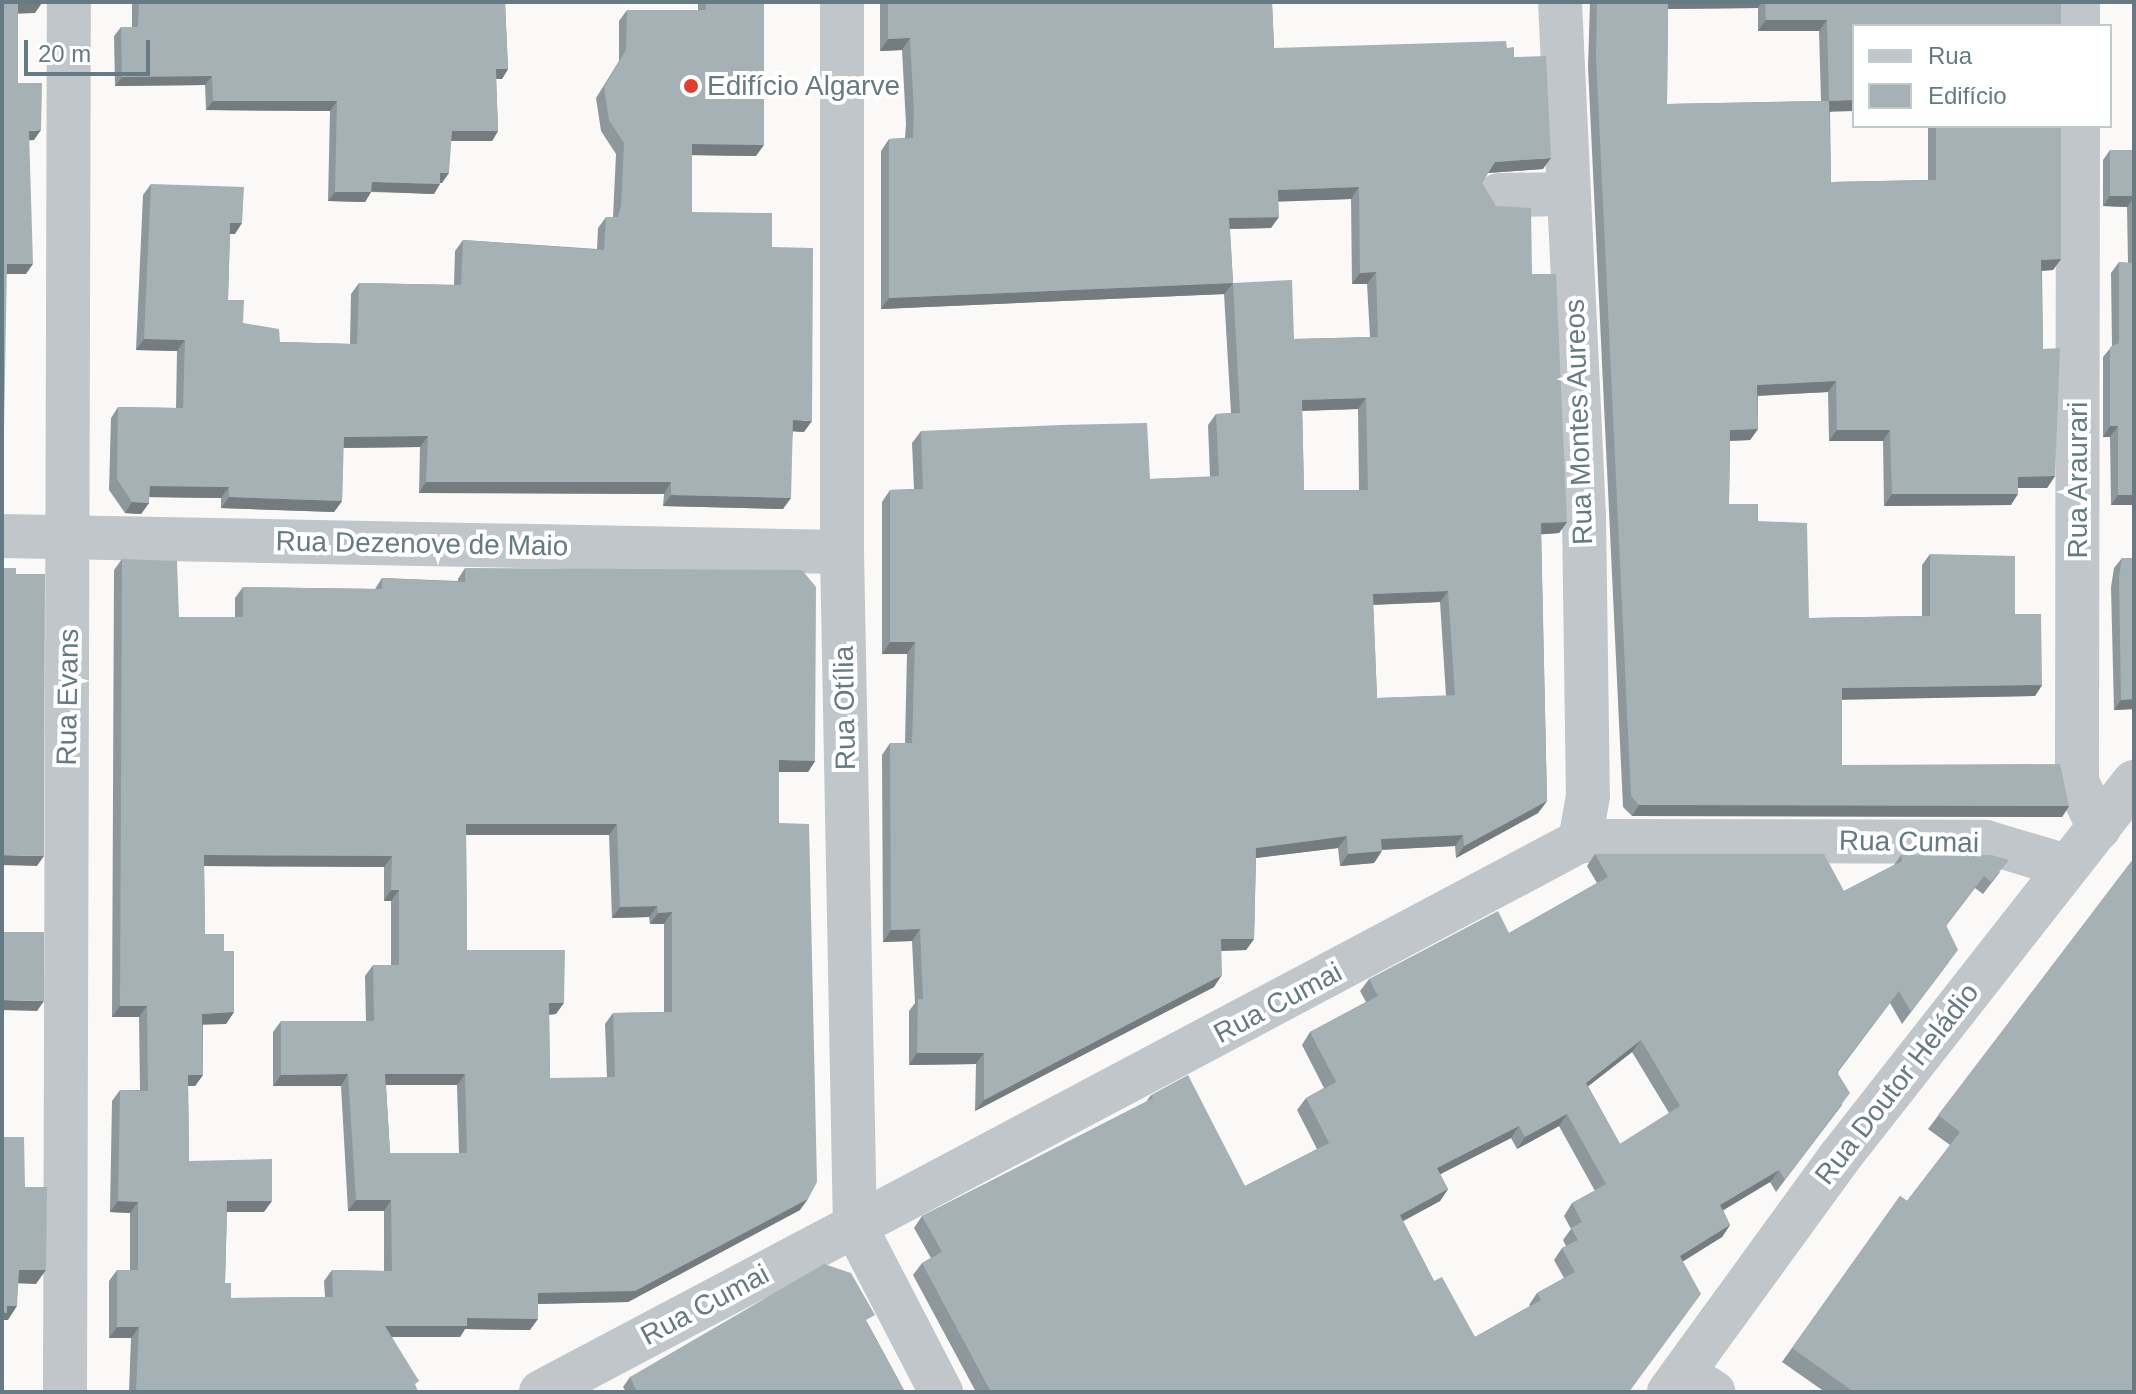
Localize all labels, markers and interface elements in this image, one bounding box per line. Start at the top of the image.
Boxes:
scale bar [28,24,154,74]
legend [1852,24,2112,128]
text: 20 m [38,40,91,67]
text: Rua [1928,42,1972,69]
place label: Edifício Algarve [707,69,902,103]
marker: Edifício Algarve [682,77,700,95]
text: Edifício [1928,82,2007,109]
street label: Rua Montes Aureos [1558,298,1600,546]
street label: Rua Araurari [2061,401,2095,559]
street label: Rua Dezenove de Maio [275,525,569,563]
street label: Rua Evans [50,628,86,766]
street label: Rua Otília [827,645,863,771]
street label: Rua Cumai [1839,824,1979,860]
street label: Rua Cumai [1208,955,1348,1051]
street label: Rua Doutor Heládio [1808,977,1986,1191]
street label: Rua Cumai [635,1257,775,1353]

